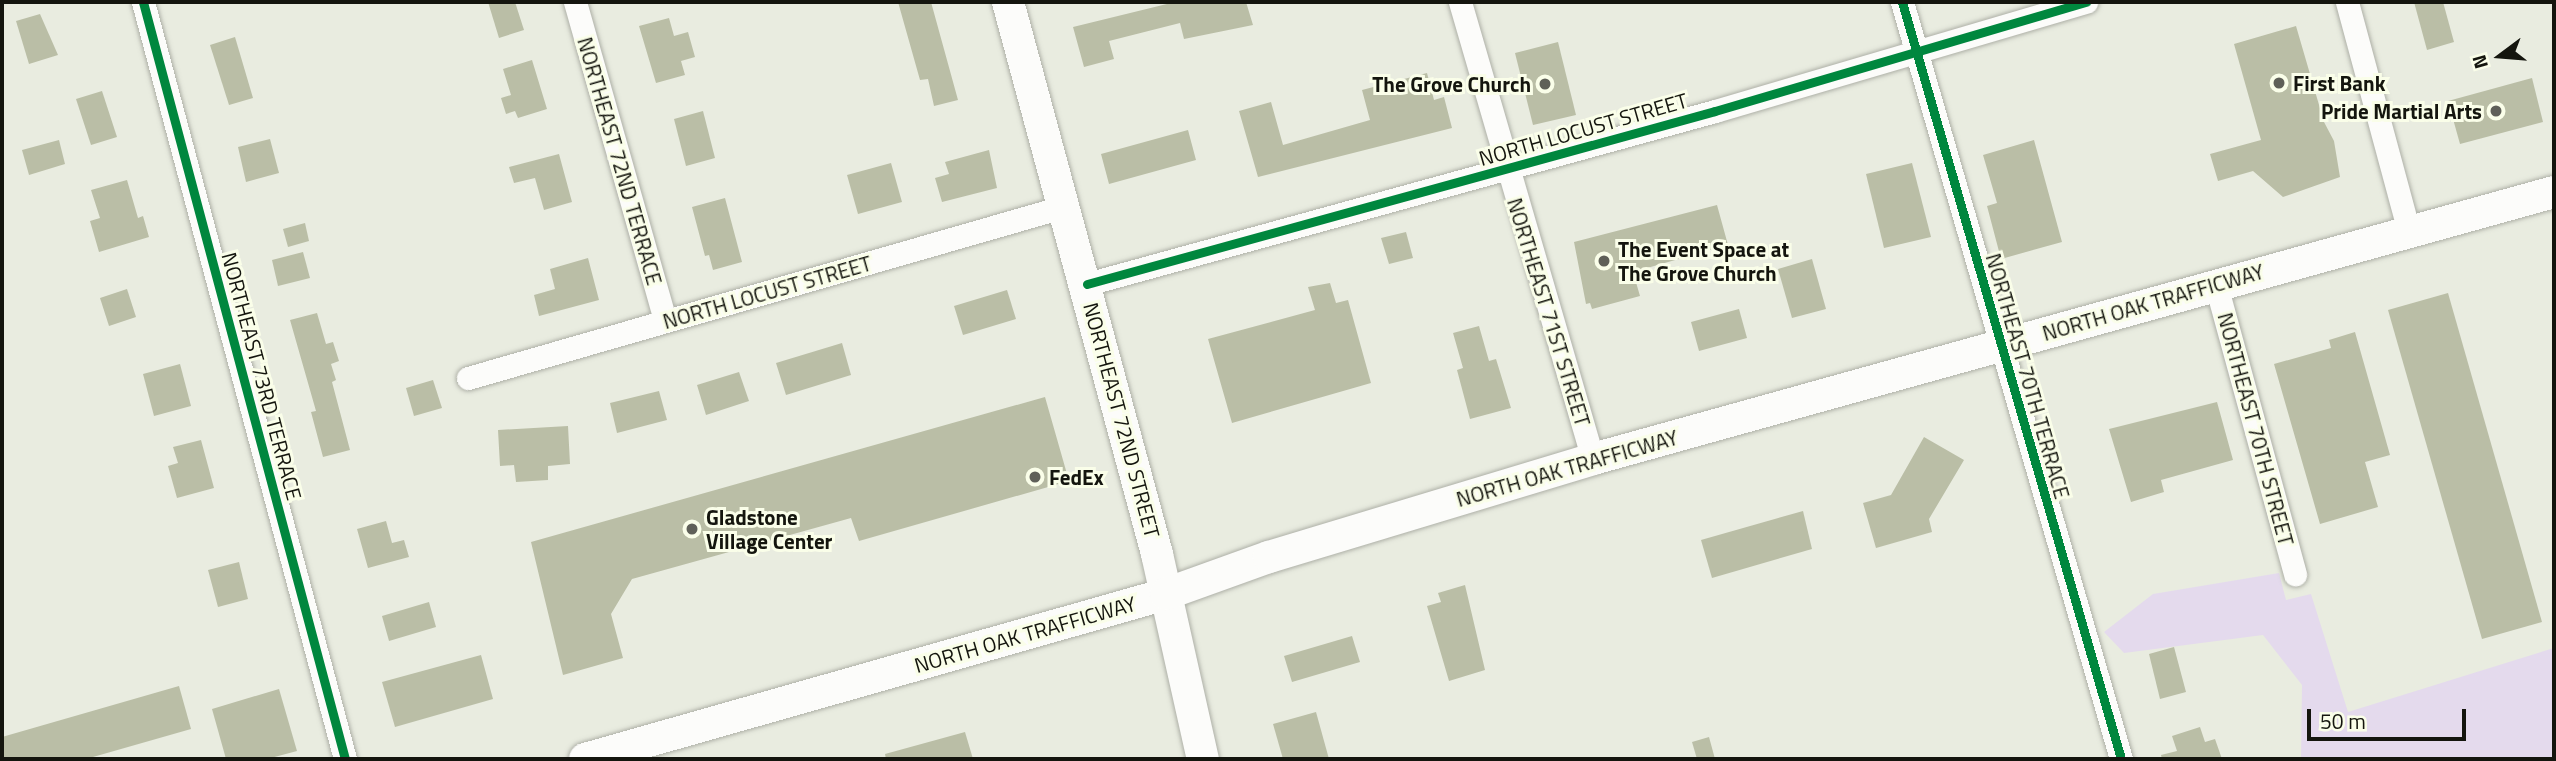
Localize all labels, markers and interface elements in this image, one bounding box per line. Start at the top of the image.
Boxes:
north arrow [2465,21,2535,91]
street label: NORTHEAST 72ND TERRACE [573,34,667,288]
text: N [2464,52,2495,72]
place label: First Bank [2293,70,2386,96]
place label: The Grove Church [1372,71,1531,97]
marker: First Bank [2271,75,2287,91]
marker: The Grove Church [1537,76,1553,92]
street label: NORTH LOCUST STREET [1476,87,1690,171]
place label: Pride Martial Arts [2321,98,2482,124]
marker: Pride Martial Arts [2488,103,2504,119]
street label: NORTHEAST 71ST STREET [1502,195,1596,429]
place label: The Event Space at The Grove Church [1618,236,1789,286]
street label: NORTHEAST 73RD TERRACE [217,249,307,503]
street label: NORTH LOCUST STREET [660,250,874,334]
street label: NORTHEAST 70TH TERRACE [1981,250,2075,502]
marker: The Event Space at The Grove Church [1596,253,1612,269]
street label: NORTH OAK TRAFFICWAY [2039,258,2267,346]
street label: NORTHEAST 72ND STREET [1078,300,1166,540]
street label: NORTHEAST 70TH STREET [2213,310,2299,548]
street label: NORTH OAK TRAFFICWAY [1453,424,1681,512]
place label: FedEx [1049,464,1104,490]
marker: FedEx [1027,469,1043,485]
place label: Gladstone Village Center [706,504,832,554]
marker: Gladstone Village Center [684,521,700,537]
street label: NORTH OAK TRAFFICWAY [911,590,1139,678]
scale bar [2311,694,2470,738]
text: 50 m [2320,705,2366,737]

